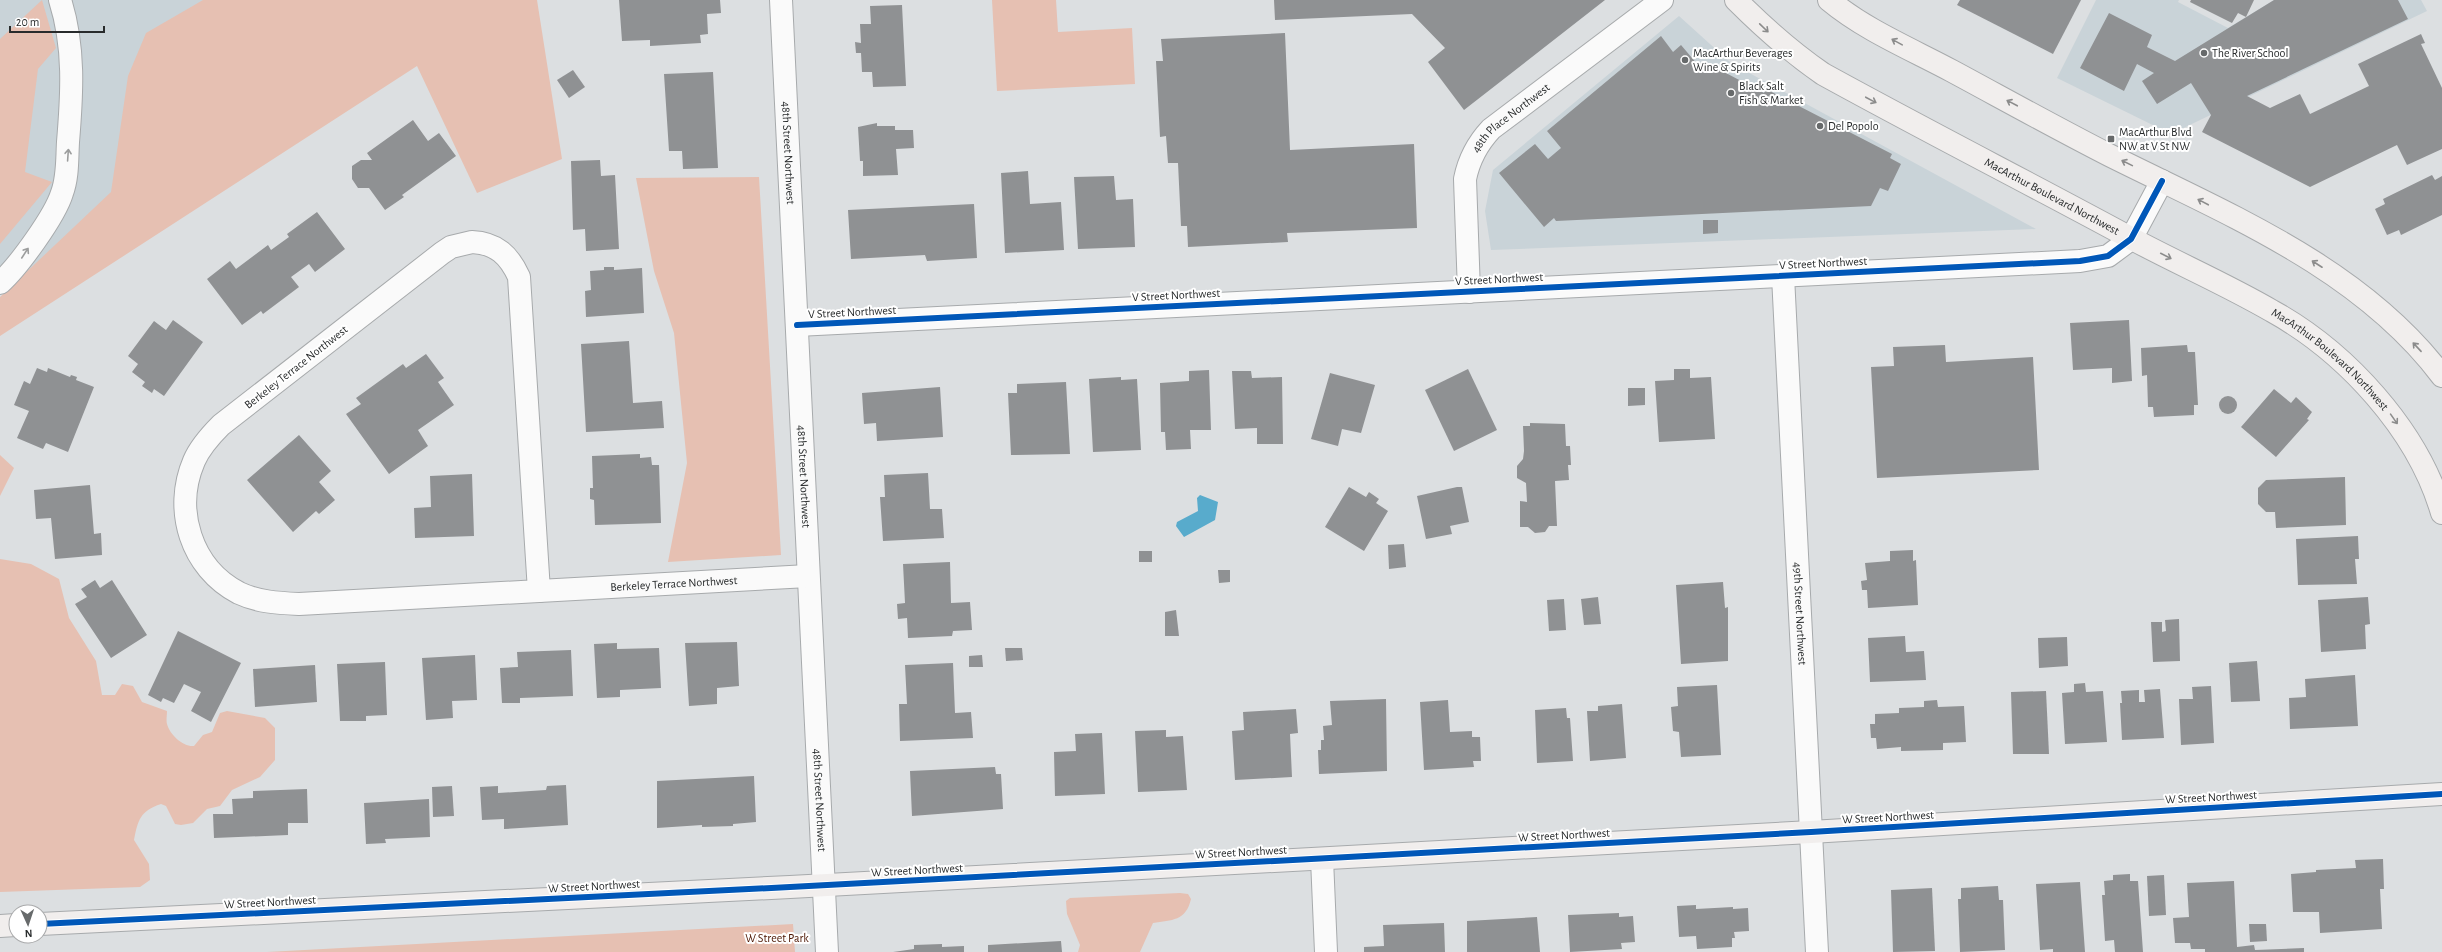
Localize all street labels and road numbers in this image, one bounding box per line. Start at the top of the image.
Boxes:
street label: 48th Place Northwest [1469,81,1552,155]
street label: 48th Street Northwest [780,101,797,205]
street label: MacArthur Boulevard Northwest [1983,156,2122,237]
street label: V Street Northwest [1779,255,1867,271]
street label: V Street Northwest [1455,271,1543,287]
street label: V Street Northwest [1132,287,1220,303]
street label: V Street Northwest [808,304,896,320]
street label: MacArthur Boulevard Northwest [2269,306,2391,413]
street label: Berkeley Terrace Northwest [242,323,351,412]
street label: 48th Street Northwest [796,425,813,528]
street label: 49th Street Northwest [1791,562,1809,665]
street label: Berkeley Terrace Northwest [610,574,738,593]
street label: 48th Street Northwest [811,748,828,852]
street label: W Street Northwest [2165,789,2257,805]
street label: W Street Northwest [1842,809,1934,825]
street label: W Street Northwest [1518,827,1610,843]
street label: W Street Northwest [1195,844,1287,860]
street label: W Street Northwest [871,862,963,878]
street label: W Street Northwest [548,878,640,894]
street label: W Street Northwest [224,894,316,910]

